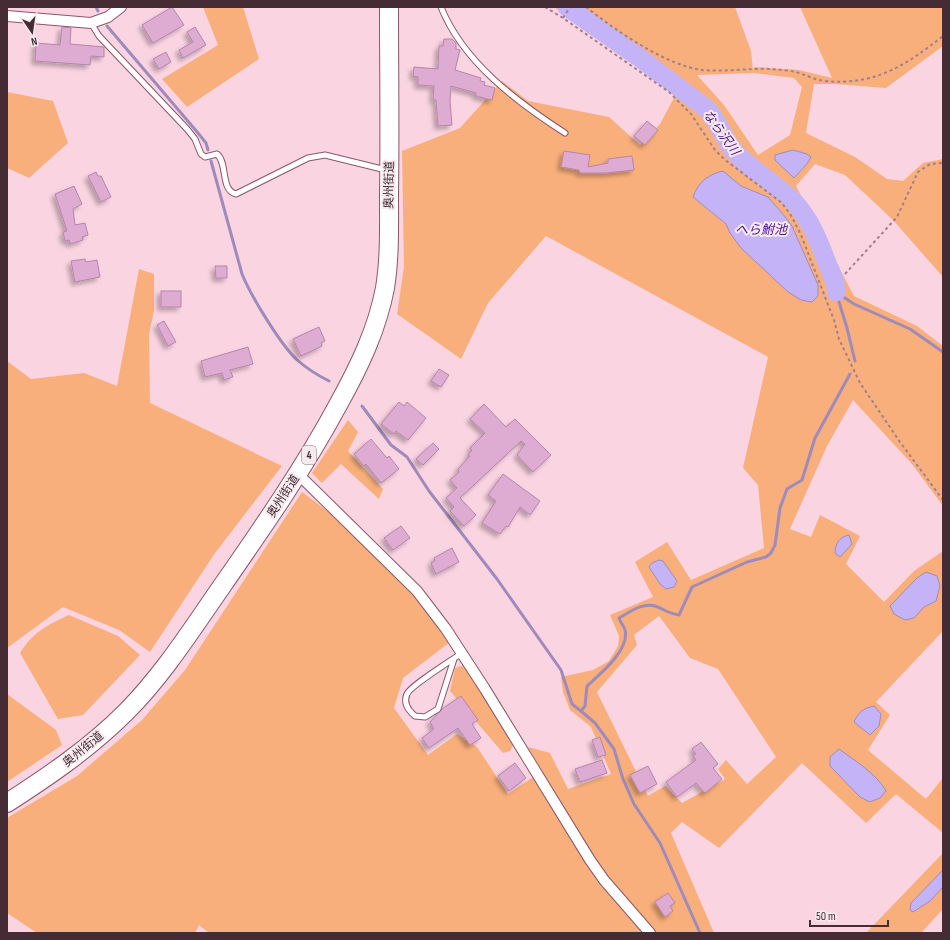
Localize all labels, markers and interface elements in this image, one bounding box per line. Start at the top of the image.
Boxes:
north arrow [12,12,52,52]
text: N [30,34,38,48]
water label: なら沢川 [699,107,744,160]
street label: 奥州街道 [382,161,397,209]
water label: へら鮒池 [735,222,789,238]
road number: 4 [302,446,316,464]
street label: 奥州街道 [264,472,303,520]
street label: 奥州街道 [60,728,107,770]
scale bar [810,902,888,928]
text: 50 m [816,909,836,924]

